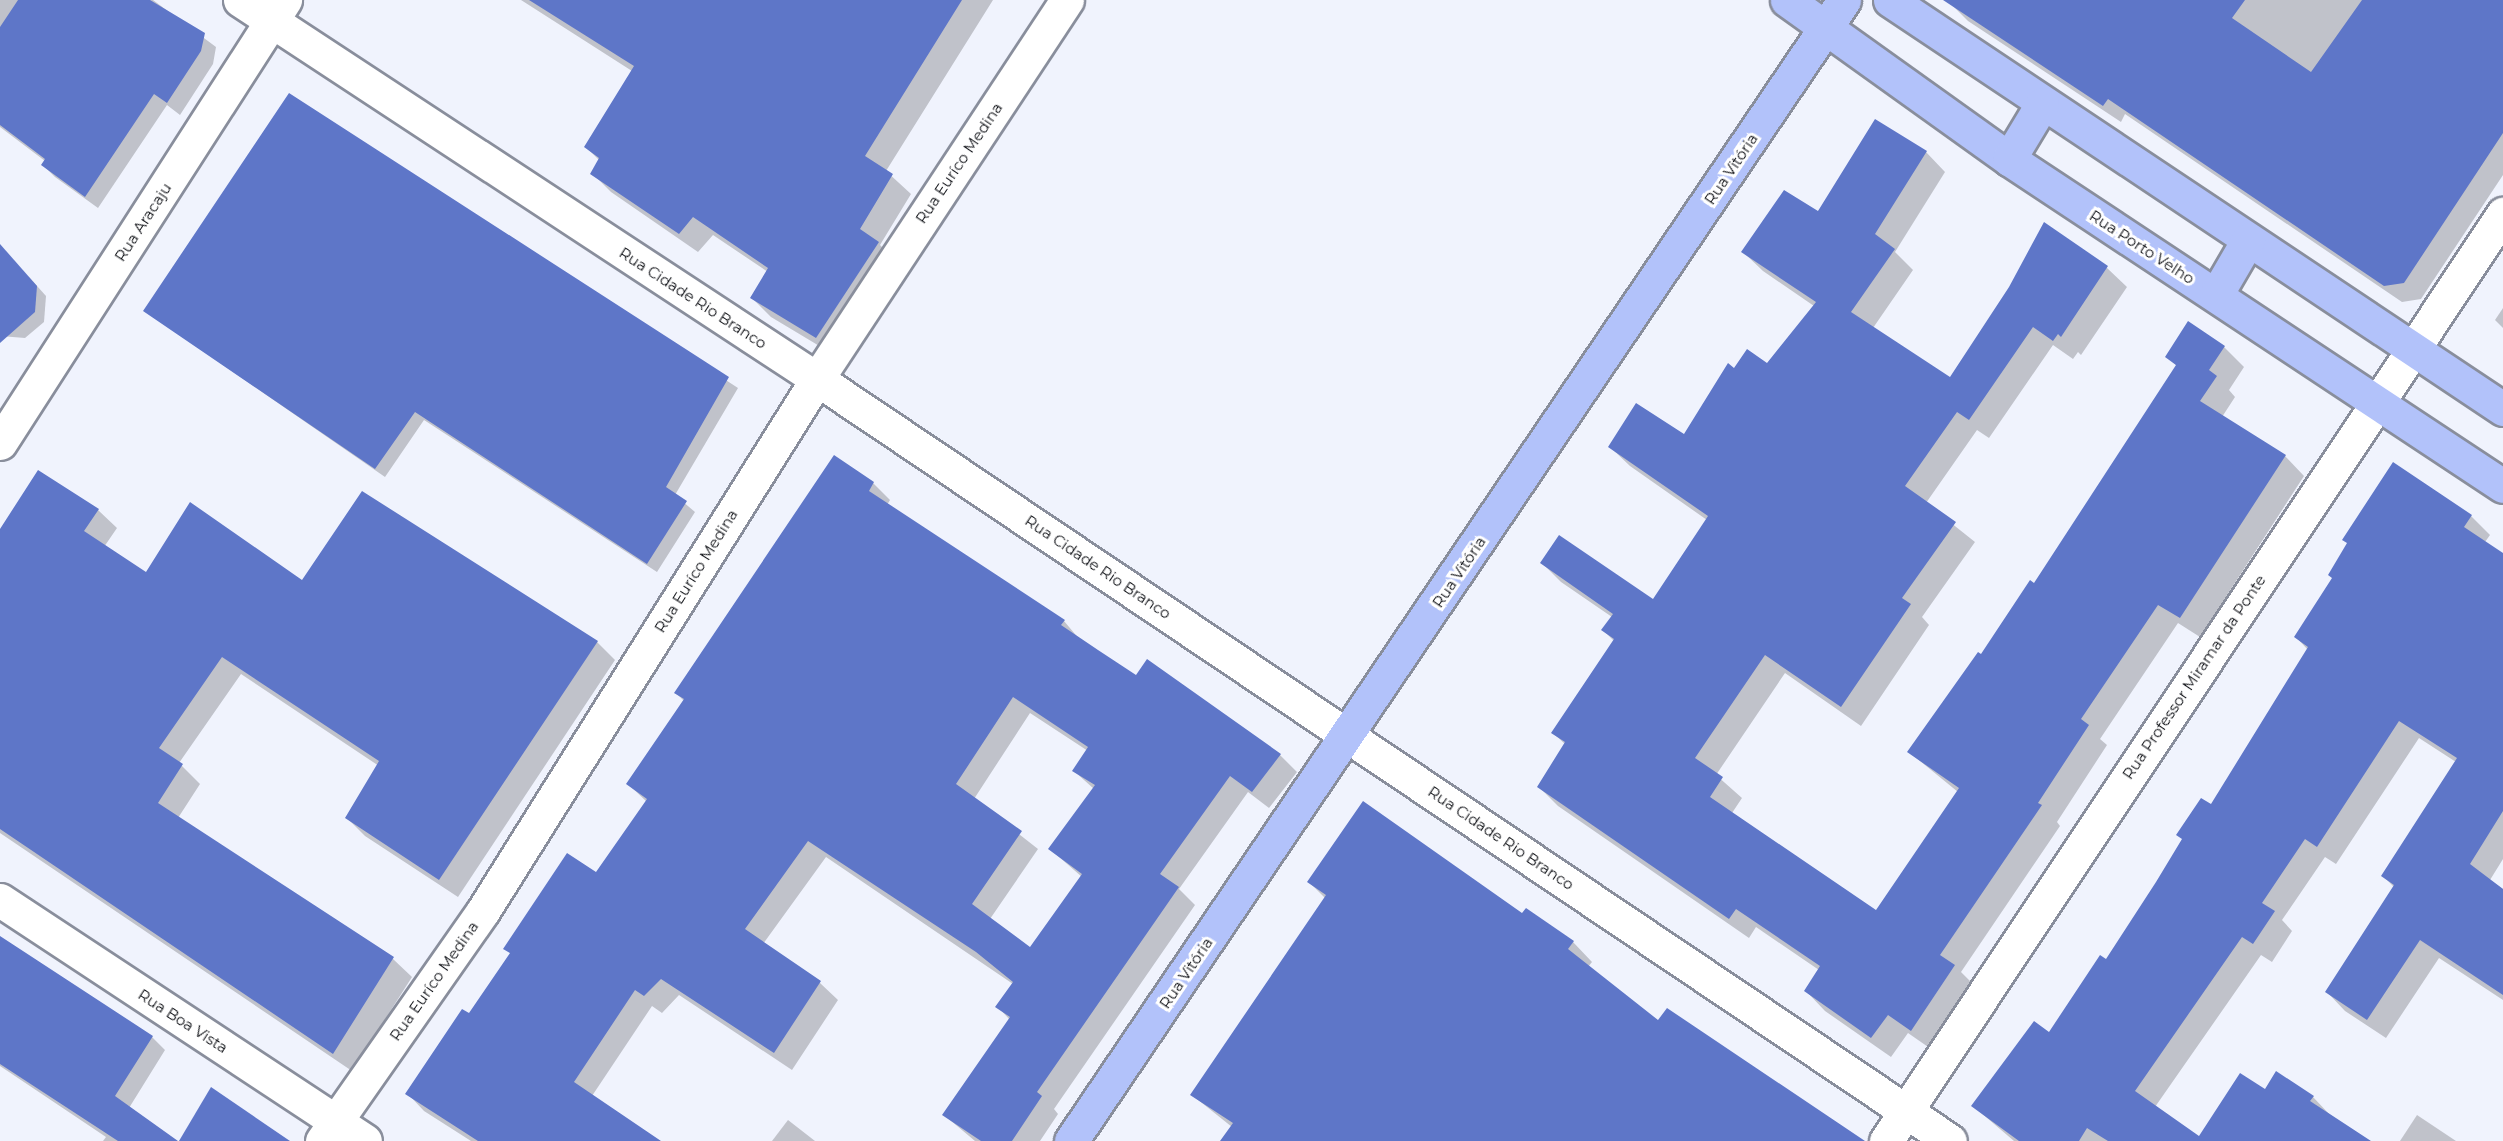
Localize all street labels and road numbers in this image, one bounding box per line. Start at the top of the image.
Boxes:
street label: Rua Euríco Medina [912,99,1006,227]
street label: Rua Vitória [1701,130,1761,208]
street label: Rua Aracaju [111,179,175,265]
street label: Rua Porto Velho [2086,206,2198,288]
street label: Rua Cidade Rio Branco [616,244,770,352]
street label: Rua Euríco Medina [651,506,741,636]
street label: Rua Cidade Rio Branco [1022,511,1174,623]
street label: Rua Vitória [1429,533,1489,611]
street label: Rua Professor Miramar da Ponte [2119,571,2269,783]
street label: Rua Cidade Rio Branco [1425,782,1577,894]
street label: Rua Euríco Medina [386,918,482,1044]
street label: Rua Vitória [1156,934,1216,1012]
street label: Rua Boa Vista [135,985,231,1057]

